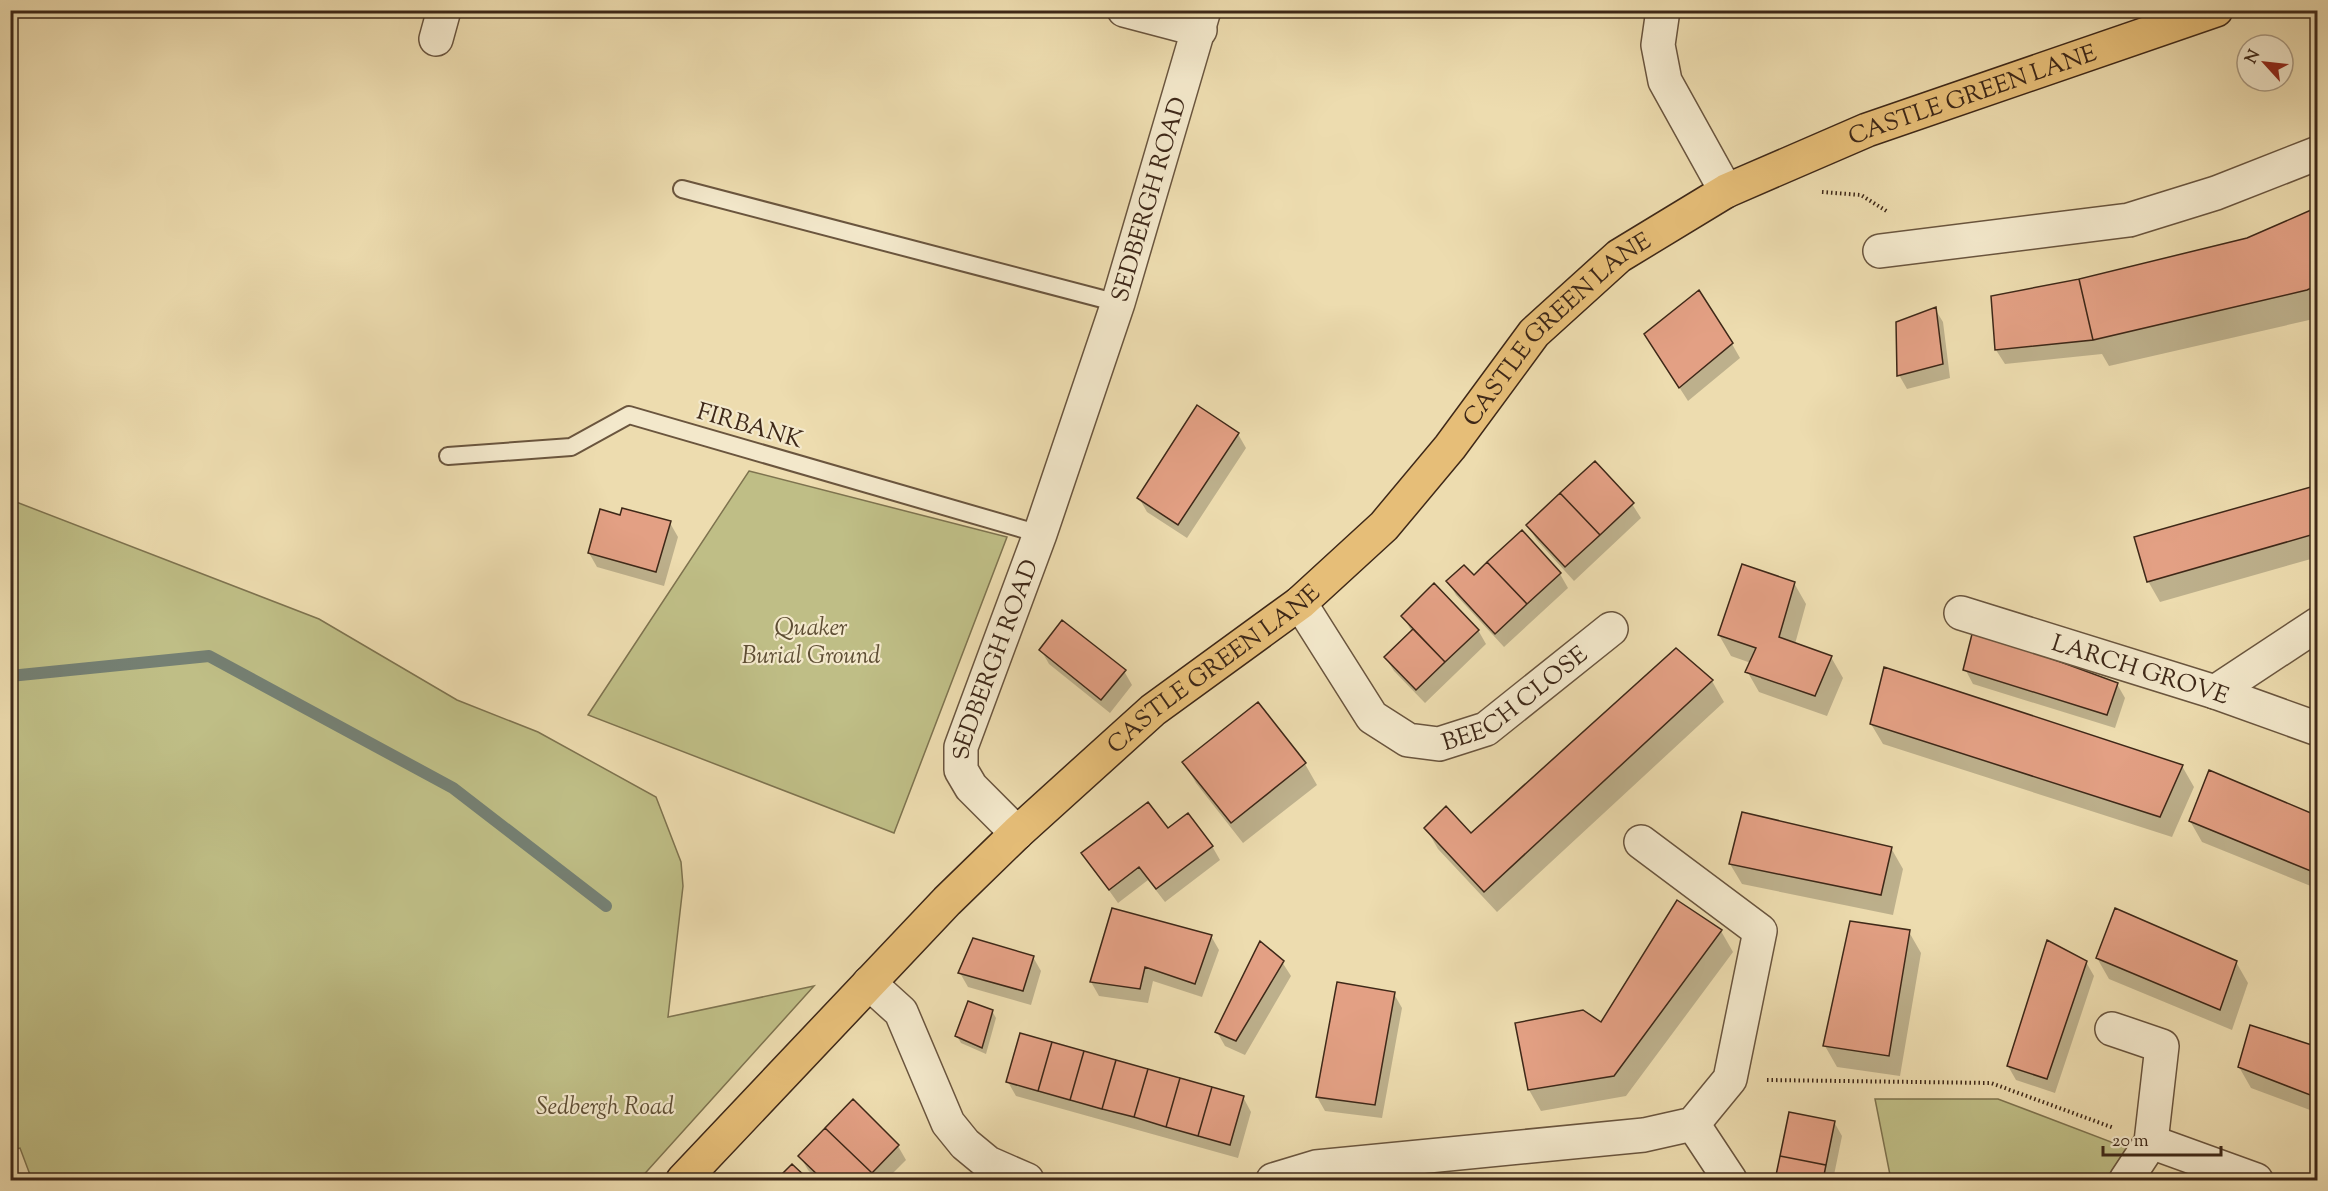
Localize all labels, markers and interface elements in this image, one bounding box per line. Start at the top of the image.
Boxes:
north arrow [2235,33,2295,93]
street label: CASTLE GREEN LANE [1843,37,2102,155]
text: N [2241,46,2267,68]
street label: SEDBERGH ROAD [1104,93,1197,306]
street label: CASTLE GREEN LANE [1456,225,1659,434]
street label: FIRBANK [692,396,806,458]
street label: SEDBERGH ROAD [946,555,1048,760]
street label: CASTLE GREEN LANE [1100,577,1329,763]
park label: Quaker Burial Ground [742,612,880,674]
street label: LARCH GROVE [2047,627,2234,715]
street label: BEECH CLOSE [1438,639,1596,761]
park label: Sedbergh Road [536,1091,674,1125]
scale bar [2103,1119,2222,1157]
text: 20 m [2112,1129,2149,1155]

